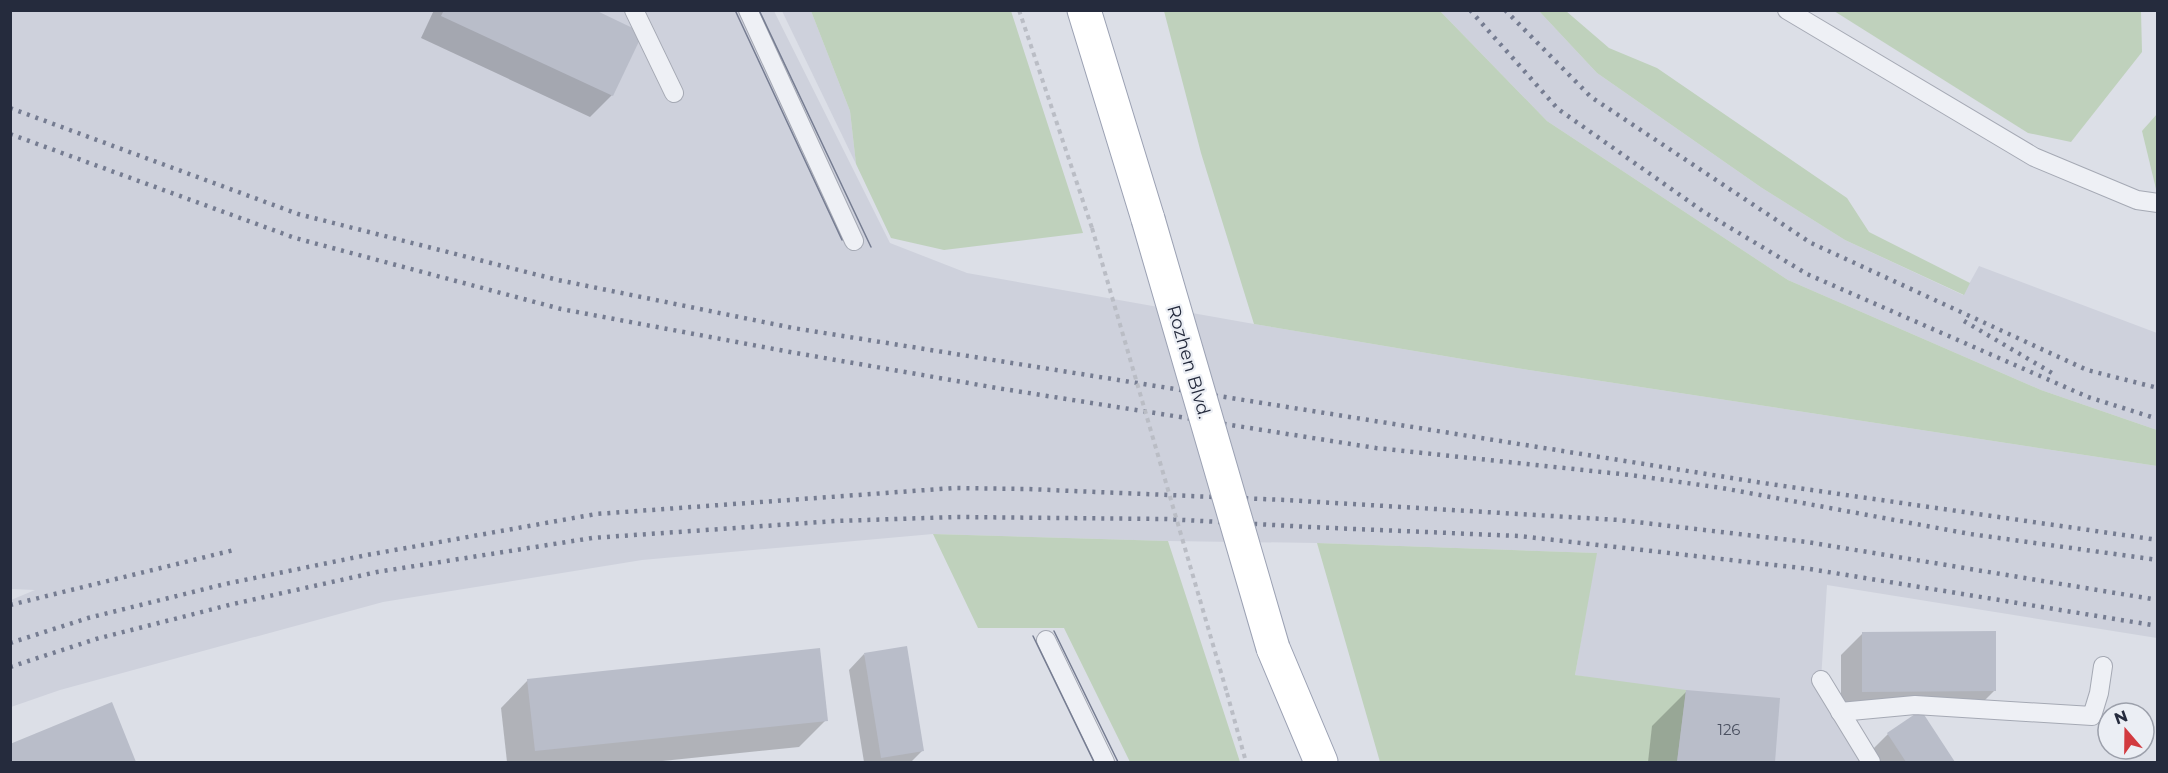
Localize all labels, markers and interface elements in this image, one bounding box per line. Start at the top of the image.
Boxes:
street label: Rozhen Blvd. [1162,303,1216,421]
north arrow [2096,701,2156,761]
text: N [2112,706,2130,729]
house number: 126 [1717,720,1741,739]

